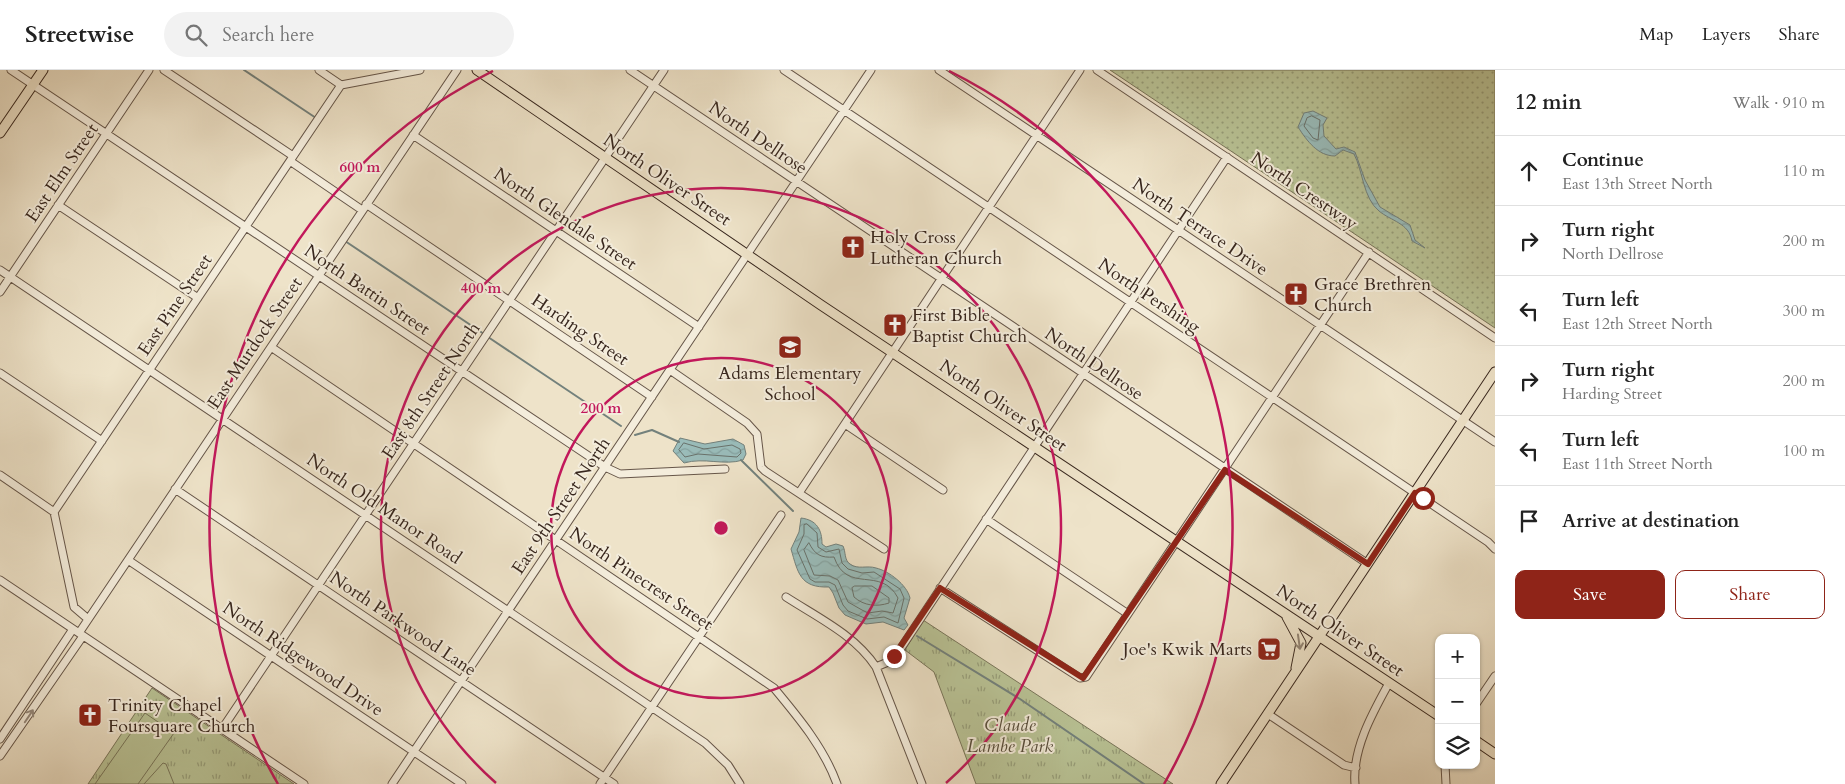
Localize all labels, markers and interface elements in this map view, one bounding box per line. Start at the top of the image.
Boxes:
search box [164,12,514,57]
text: Streetwise [25,18,134,51]
icon: search [182,21,210,49]
text: Search here [222,22,314,48]
text: Map [1639,22,1674,47]
text: Layers [1702,22,1751,47]
text: Share [1779,22,1820,47]
text: 12 min [1515,88,1582,117]
text: Walk · 910 m [1733,92,1825,114]
street label: North Dellrose [704,96,812,180]
street label: East Elm Street [20,118,105,227]
street label: North Oliver Street [598,128,736,232]
street label: North Crestway [1246,146,1363,236]
text: Continue [1562,147,1644,173]
text: 600 m [340,157,381,177]
icon: ahead [1515,157,1543,185]
text: 110 m [1783,160,1825,182]
street label: North Glendale Street [489,162,642,276]
street label: North Terrace Drive [1127,172,1273,282]
text: East 13th Street North [1562,173,1713,195]
text: Turn right [1562,217,1654,243]
place label: Holy Cross Lutheran Church [870,225,1002,271]
icon: right [1515,227,1543,255]
text: 200 m [1783,230,1825,252]
church icon: Holy Cross Lutheran Church [840,234,866,260]
street label: North Battin Street [299,239,435,342]
text: North Dellrose [1562,243,1664,265]
street label: East Pine Street [132,249,218,361]
street label: North Pershing [1093,252,1206,340]
street label: East Murdock Street [202,272,309,414]
place label: Grace Brethren Church [1314,272,1432,318]
text: 400 m [461,278,502,298]
church icon: Grace Brethren Church [1283,281,1309,307]
text: Turn left [1562,287,1639,313]
street label: Harding Street [526,288,634,372]
icon: left [1515,297,1543,325]
text: 300 m [1783,300,1825,322]
place label: First Bible Baptist Church [912,303,1027,349]
church icon: First Bible Baptist Church [882,312,908,338]
text: East 12th Street North [1562,313,1713,335]
street label: East 8th Street North [376,317,486,464]
street label: North Dellrose [1040,322,1148,406]
school or university icon: Adams Elementary School [777,334,803,360]
street label: North Oliver Street [934,354,1072,458]
text: Turn right [1562,357,1654,383]
place label: Adams Elementary School [718,361,862,407]
icon: right [1515,367,1543,395]
text: 200 m [1783,370,1825,392]
text: Harding Street [1562,383,1662,405]
text: 200 m [581,398,622,418]
text: Turn left [1562,427,1639,453]
street label: East 9th Street North [506,432,616,579]
icon: left [1515,437,1543,465]
text: 100 m [1783,440,1825,462]
street label: North Old Manor Road [301,448,467,571]
text: East 11th Street North [1562,453,1713,475]
route start [1412,487,1435,510]
icon: arrive [1515,507,1543,535]
text: Arrive at destination [1562,508,1739,534]
centre of rings [712,519,730,537]
street label: North Pinecrest Street [564,521,718,637]
street label: North Parkwood Lane [325,566,481,682]
button: Save [1515,570,1665,619]
button: Share [1675,570,1825,619]
street label: North Oliver Street [1271,579,1409,683]
street label: North Ridgewood Drive [218,596,388,722]
one-way arrow [1294,633,1304,649]
map controls [1435,634,1480,769]
button: + [1435,634,1480,679]
supermarket icon: Joe's Kwik Marts [1256,636,1282,662]
place label: Joe's Kwik Marts [1120,637,1252,662]
route end [883,645,906,668]
button: − [1435,679,1480,724]
place label: Trinity Chapel Foursquare Church [108,693,256,739]
church icon: Trinity Chapel Foursquare Church [77,702,103,728]
one-way arrow [24,710,34,724]
park label: Claude Lambe Park [967,713,1053,759]
button: layers [1435,724,1480,769]

